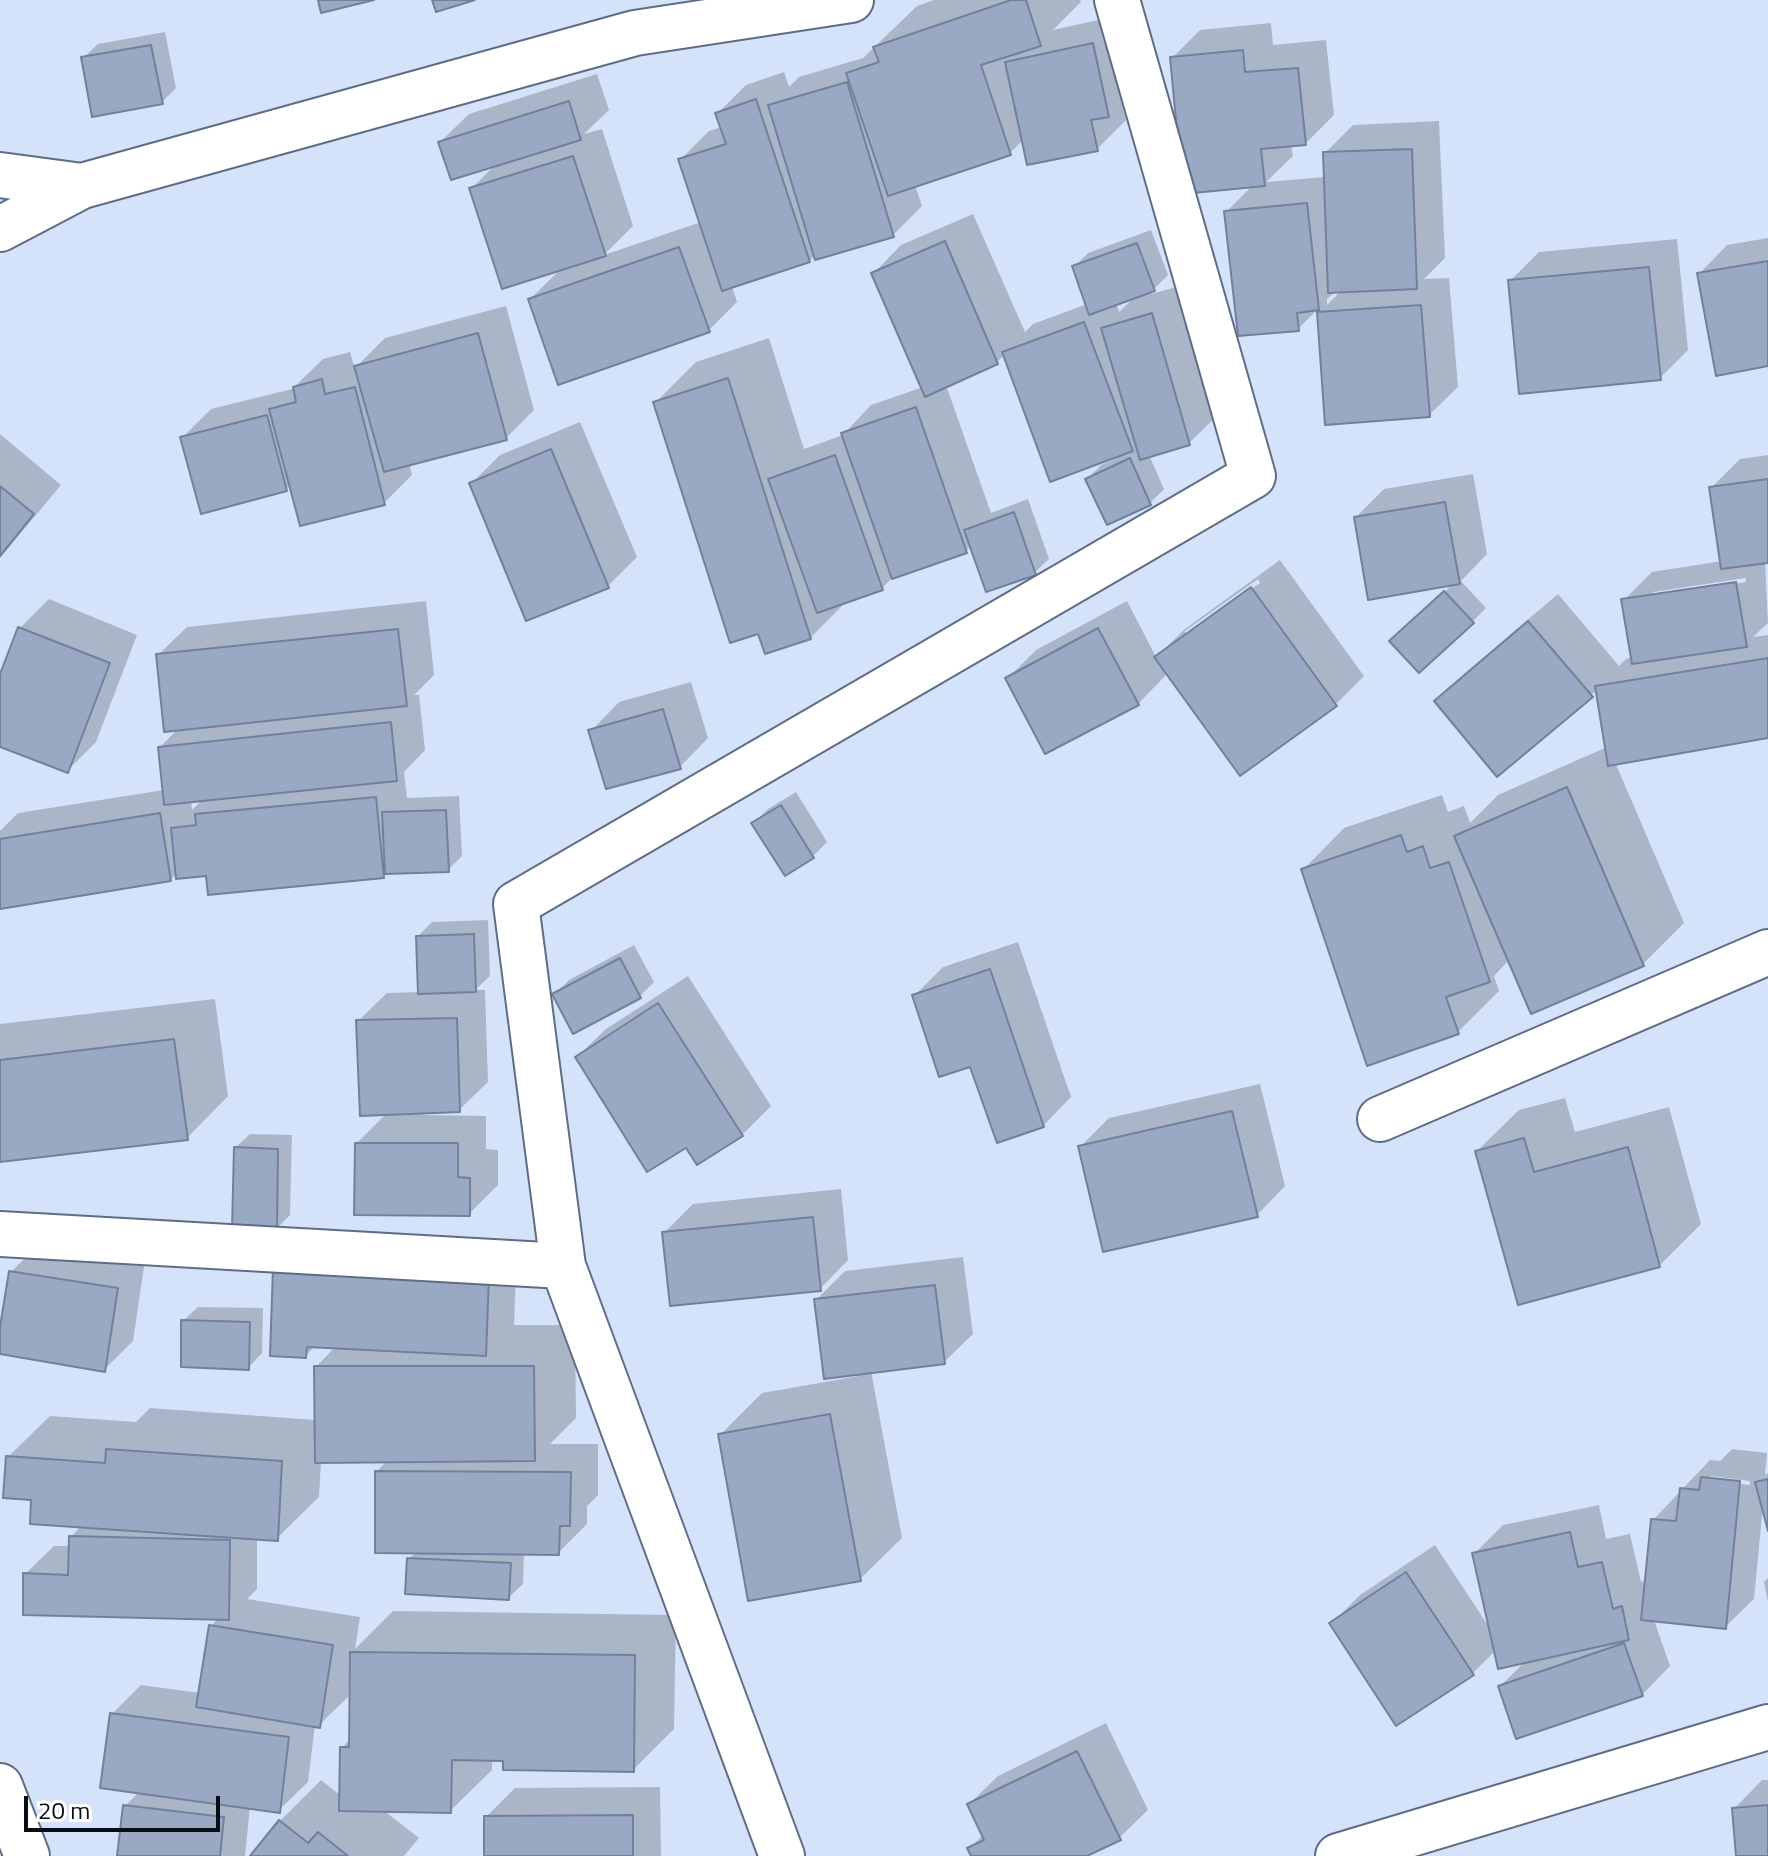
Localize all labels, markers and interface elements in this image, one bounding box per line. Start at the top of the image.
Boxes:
scale bar [28,1780,224,1830]
text: 20 m [38,1792,90,1828]

